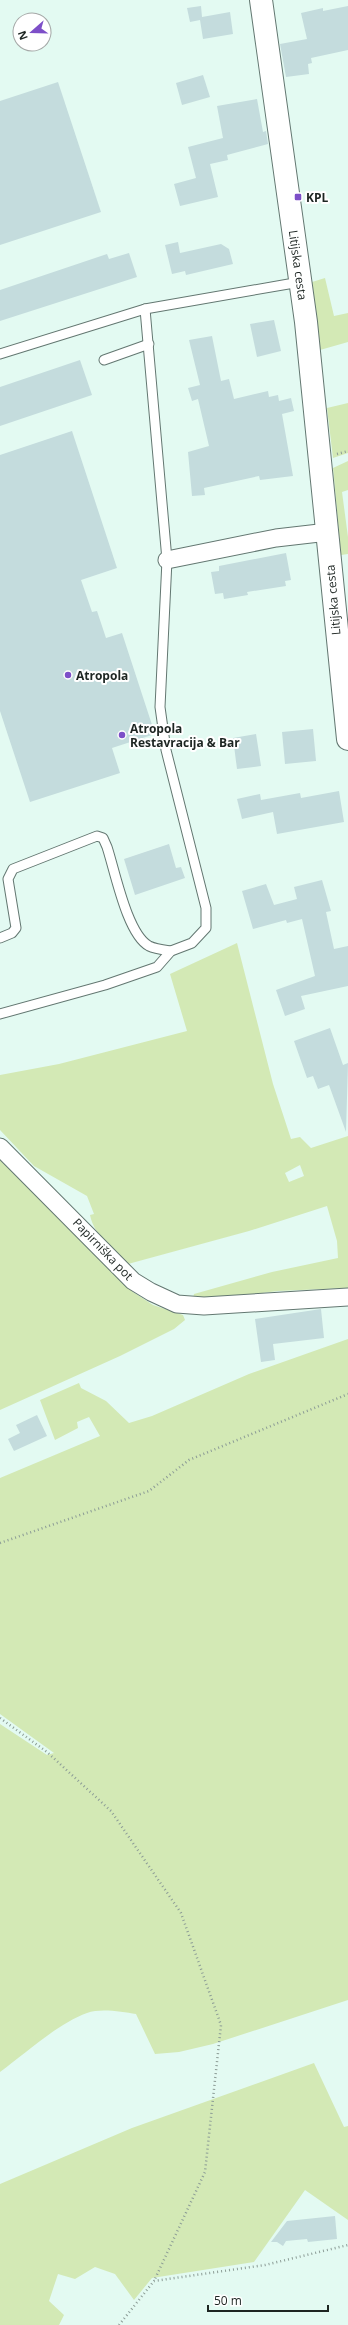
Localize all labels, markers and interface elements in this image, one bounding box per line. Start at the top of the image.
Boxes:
north arrow [12,12,52,52]
text: N [14,29,31,42]
place label: KPL [306,189,329,206]
marker: KPL [293,192,303,202]
street label: Litijska cesta [285,229,311,301]
street label: Litijska cesta [321,564,345,636]
place label: Atropola [76,667,128,684]
marker: Atropola [63,670,73,680]
place label: Atropola Restavracija & Bar [130,720,240,751]
marker: Atropola Restavracija & Bar [117,730,127,740]
street label: Papirniška pot [69,1214,137,1284]
scale bar [208,2287,328,2313]
text: 50 m [214,2292,242,2309]

